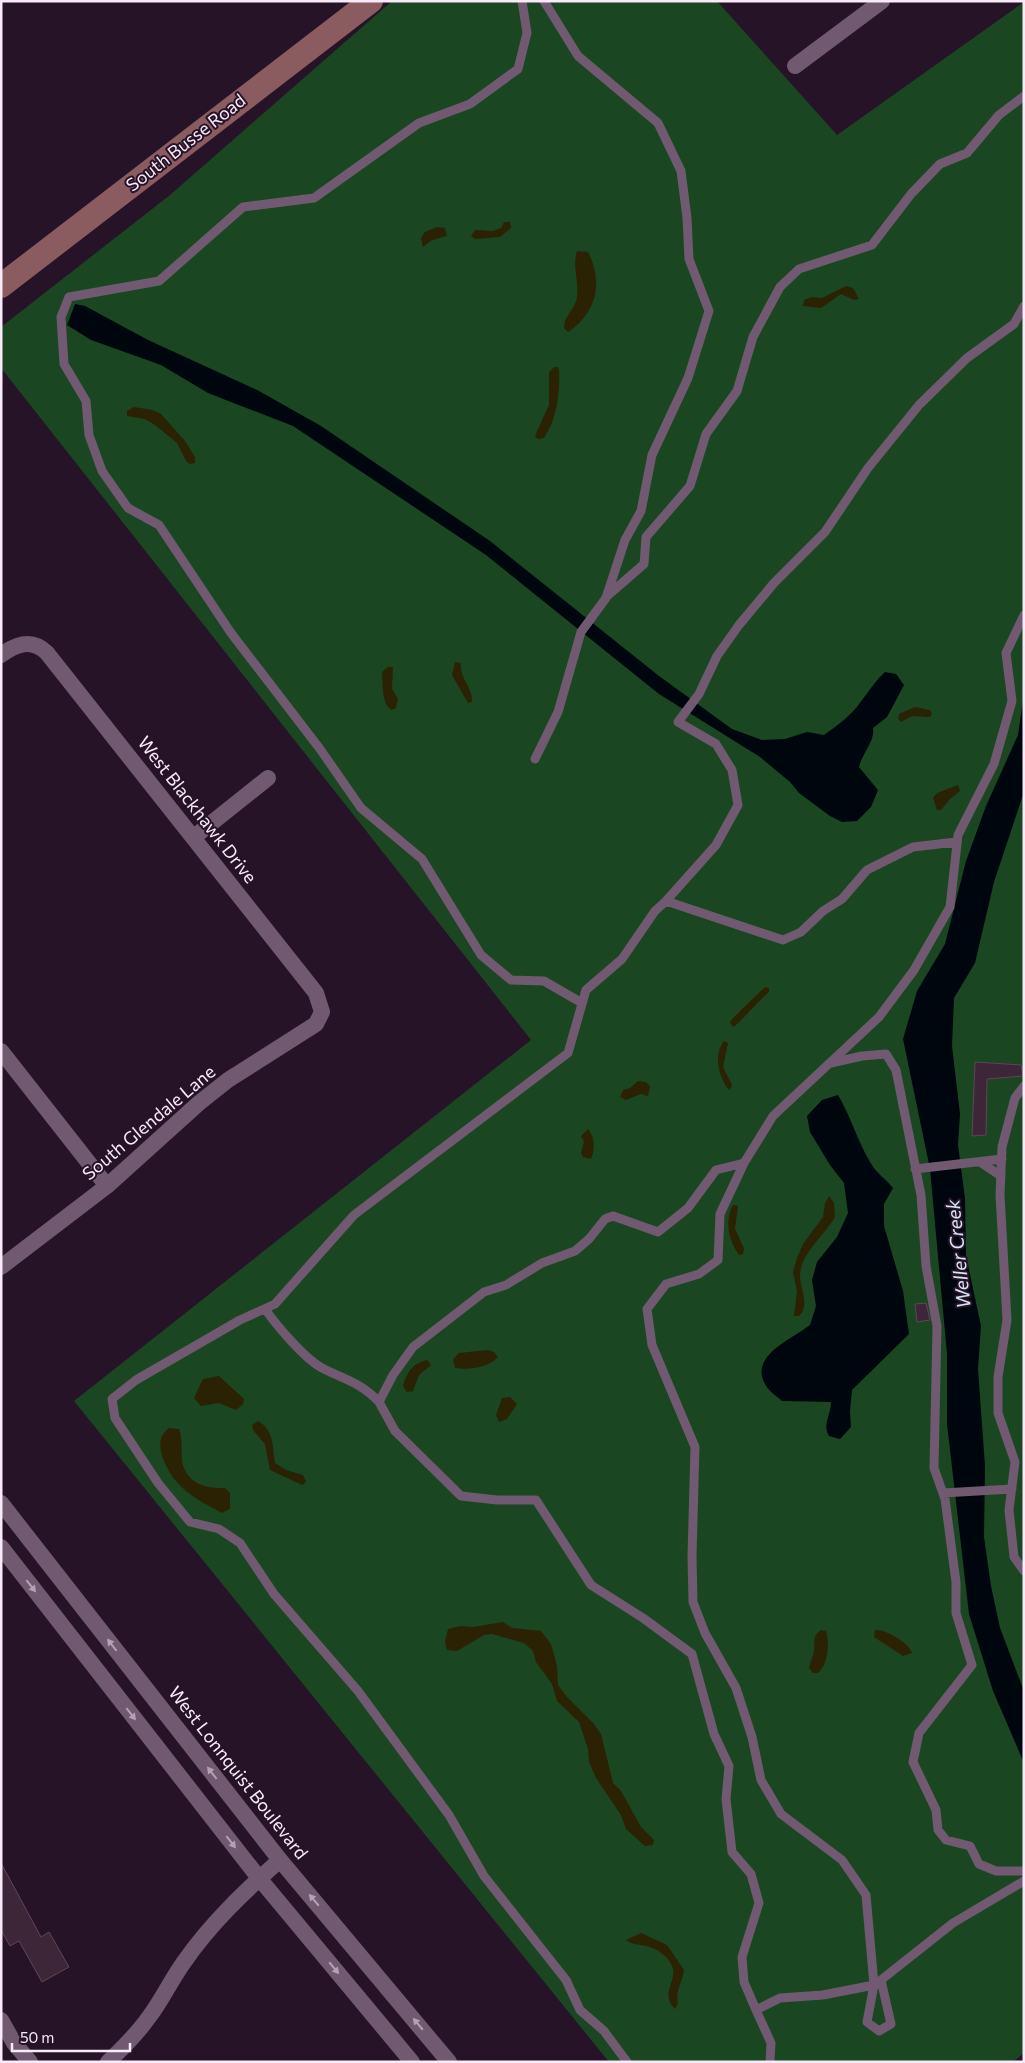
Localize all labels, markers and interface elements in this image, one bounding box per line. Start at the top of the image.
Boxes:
street label: South Busse Road [121,89,249,196]
street label: West Blackhawk Drive [134,732,262,887]
street label: South Glendale Lane [77,1060,219,1184]
water label: Weller Creek [940,1198,975,1310]
one-way arrow [26,1579,37,1592]
one-way arrow [107,1638,117,1652]
street label: West Lonnquist Boulevard [164,1682,313,1863]
one-way arrow [126,1707,137,1720]
one-way arrow [207,1766,217,1780]
one-way arrow [226,1835,237,1848]
one-way arrow [308,1893,319,1906]
one-way arrow [328,1961,340,1973]
one-way arrow [412,2018,423,2031]
scale bar [12,2020,130,2052]
text: 50 m [20,2028,54,2046]

